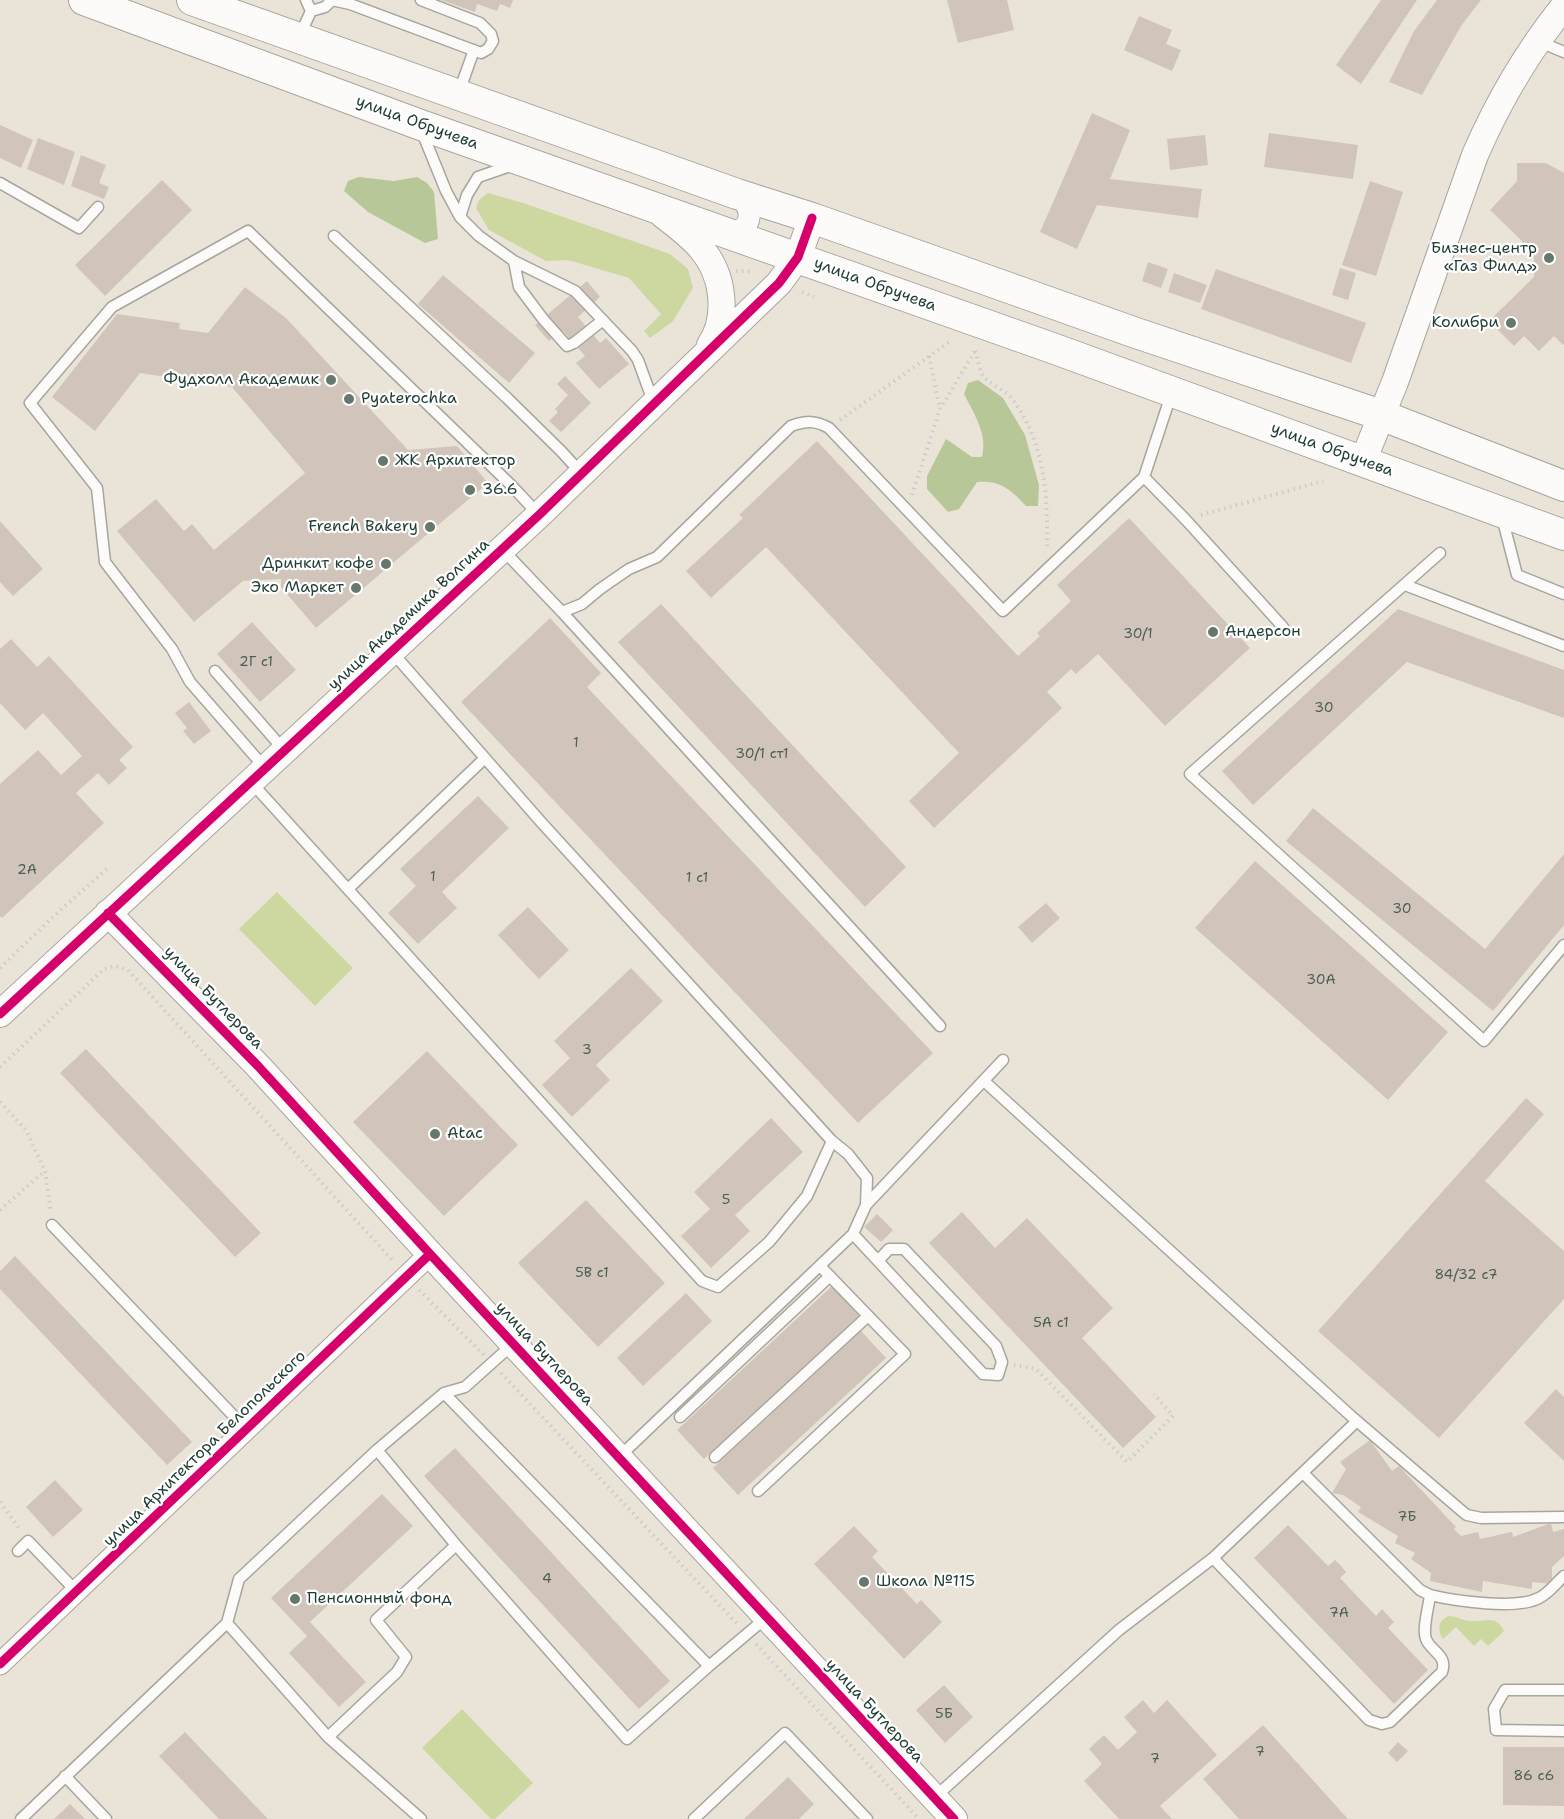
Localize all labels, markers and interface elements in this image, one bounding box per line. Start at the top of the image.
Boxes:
street label: улица Обручева [353,92,481,154]
place label: Бизнес-центр «Газ Филд» [1431,239,1537,277]
marker: Бизнес-центр «Газ Филд» [1542,251,1556,265]
street label: улица Обручева [811,254,939,316]
place label: Колибри [1431,313,1499,333]
marker: Колибри [1504,316,1518,330]
place label: Фудхолл Академик [164,370,319,390]
marker: Фудхолл Академик [324,373,338,387]
place label: Pyaterochka [361,389,457,409]
marker: Pyaterochka [342,392,356,406]
street label: улица Обручева [1268,419,1396,481]
place label: ЖК Архитектор [395,451,515,471]
marker: ЖК Архитектор [376,454,390,468]
place label: 36.6 [482,480,518,500]
marker: 36.6 [463,483,477,497]
place label: French Bakery [308,517,418,537]
marker: French Bakery [423,520,437,534]
street label: улица Академика Волгина [324,535,494,695]
place label: Дринкит кофе [262,554,374,574]
marker: Дринкит кофе [379,557,393,571]
place label: Эко Маркет [251,578,344,598]
marker: Эко Маркет [349,581,363,595]
place label: Андерсон [1225,622,1301,642]
marker: Андерсон [1206,625,1220,639]
house number: 30/1 [1123,626,1153,642]
house number: 2Г с1 [239,654,273,670]
house number: 30 [1314,700,1334,716]
house number: 1 [573,735,579,751]
house number: 30/1 ст1 [735,746,789,762]
house number: 2А [17,862,37,878]
house number: 1 [430,869,436,885]
house number: 1 с1 [686,870,708,886]
house number: 30 [1392,901,1412,917]
street label: улица Бутлерова [159,943,267,1053]
house number: 30А [1306,972,1336,988]
house number: 3 [582,1042,592,1058]
place label: Atac [447,1124,483,1144]
marker: Atac [428,1127,442,1141]
house number: 5 [722,1192,730,1208]
house number: 5В с1 [575,1265,609,1281]
house number: 84/32 с7 [1434,1267,1498,1283]
street label: улица Бутлерова [491,1298,597,1410]
house number: 5А с1 [1033,1315,1069,1331]
street label: улица Архитектора Белопольского [100,1347,310,1551]
house number: 7Б [1397,1509,1417,1525]
house number: 4 [542,1571,552,1587]
place label: Школа №115 [876,1572,975,1592]
marker: Школа №115 [857,1575,871,1589]
place label: Пенсионный фонд [307,1589,452,1609]
marker: Пенсионный фонд [288,1592,302,1606]
house number: 7А [1329,1605,1349,1621]
street label: улица Бутлерова [821,1655,927,1767]
house number: 5Б [935,1706,953,1722]
house number: 7 [1255,1744,1265,1760]
house number: 7 [1150,1751,1160,1767]
house number: 86 с6 [1514,1768,1554,1784]

